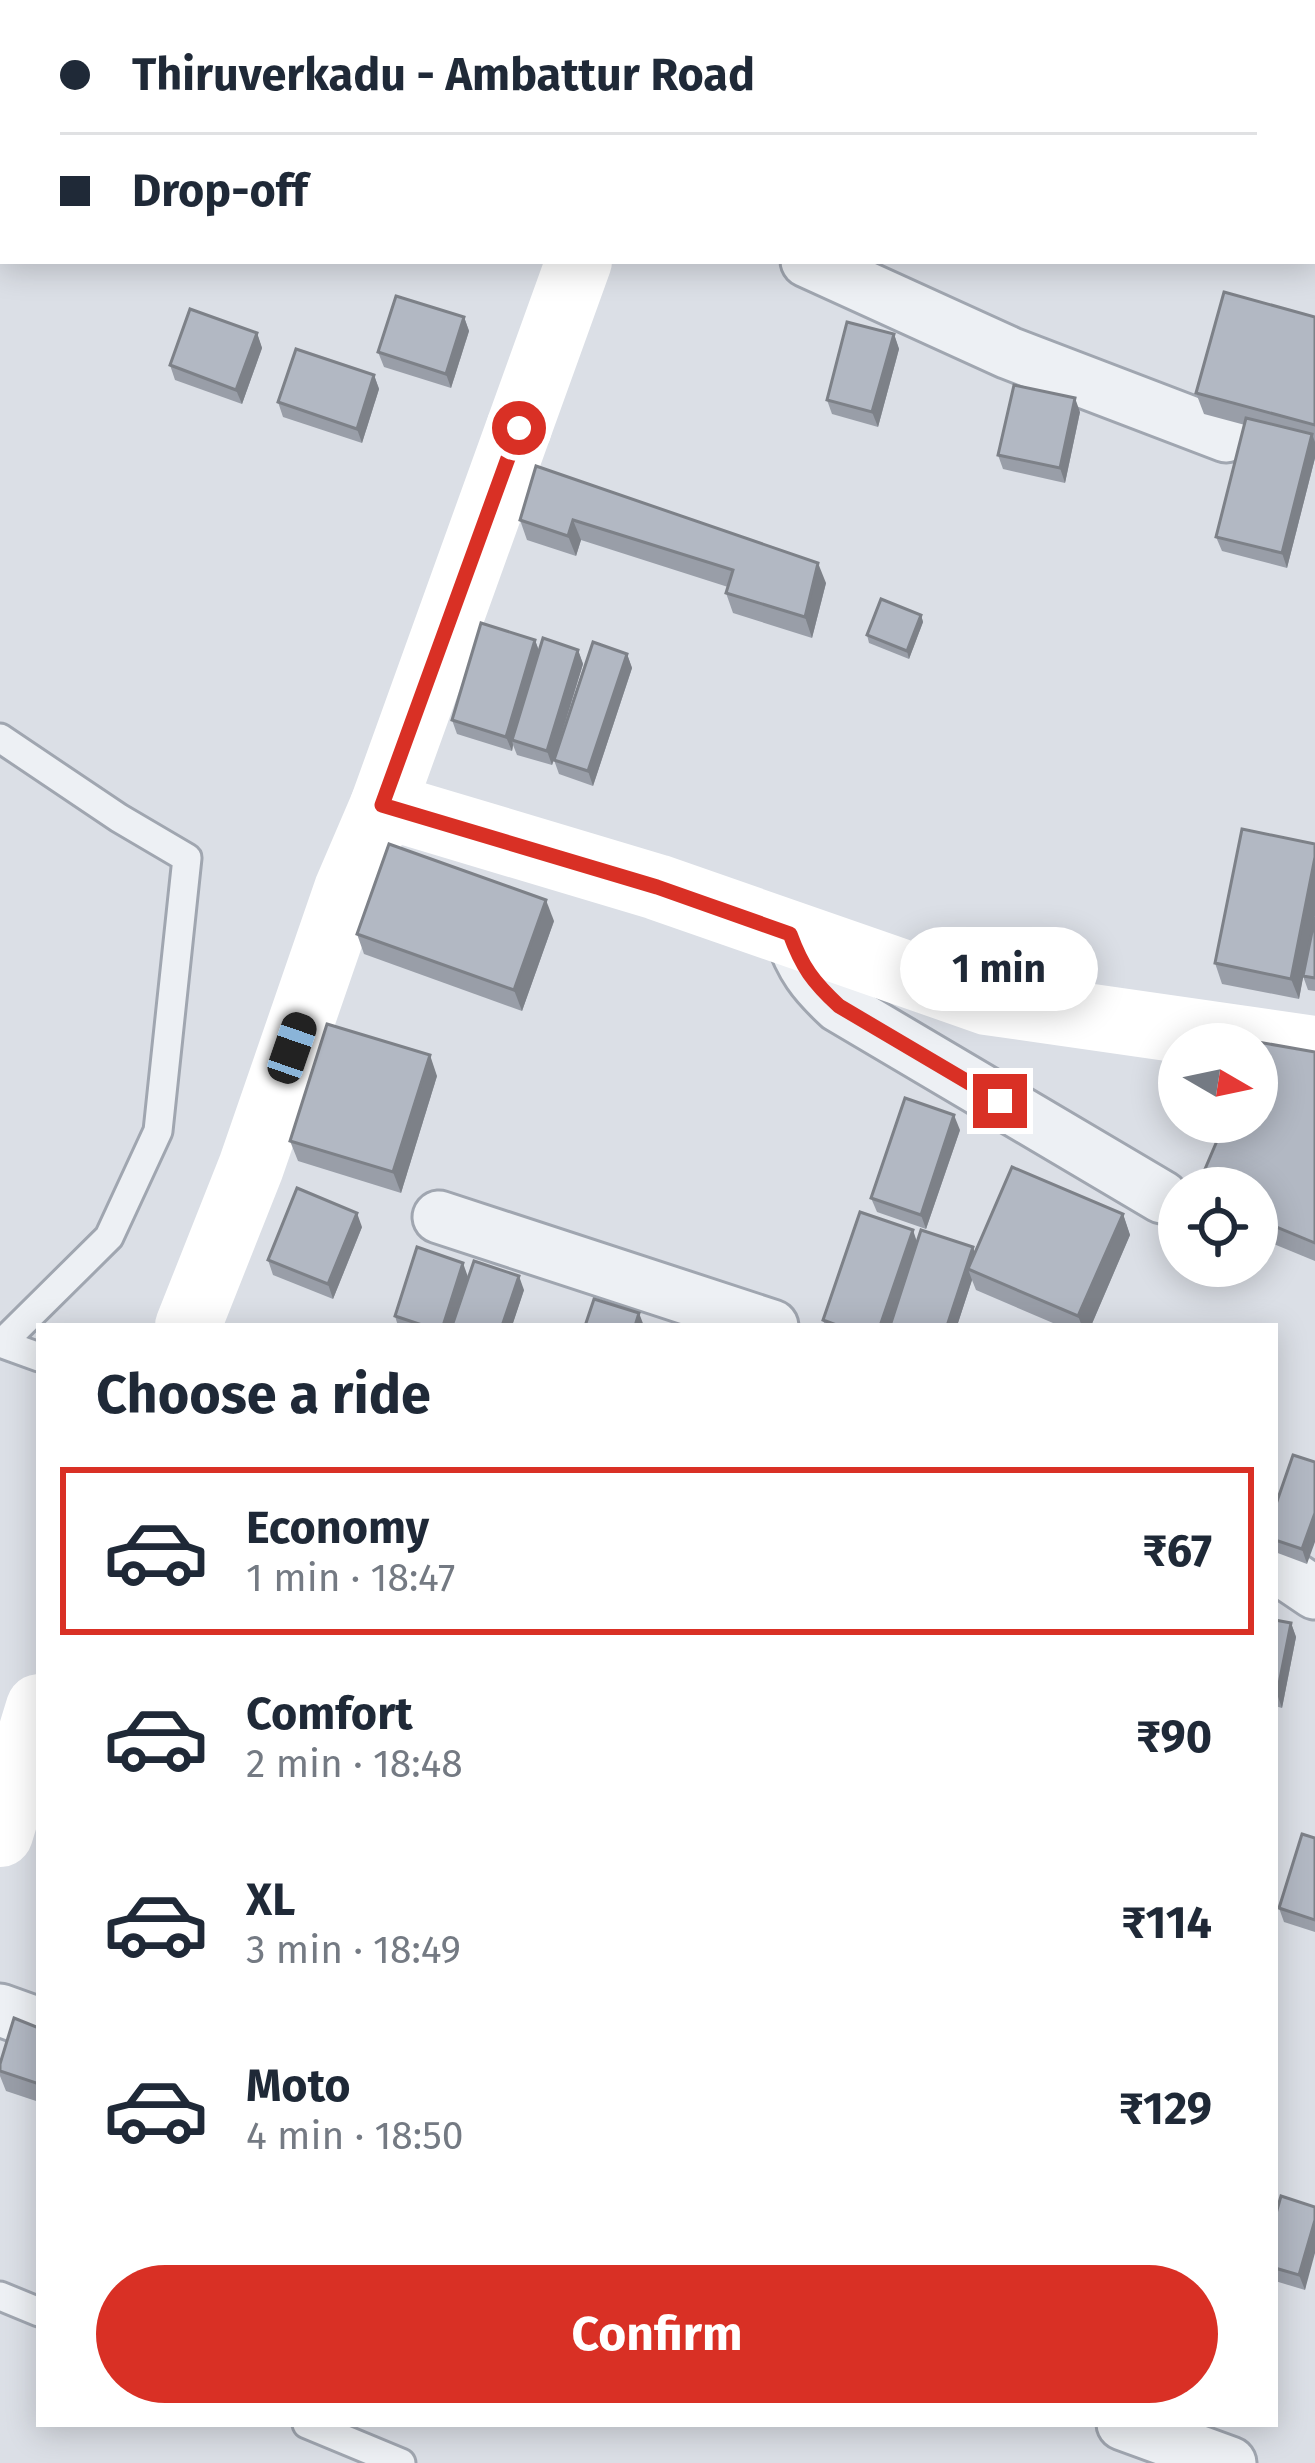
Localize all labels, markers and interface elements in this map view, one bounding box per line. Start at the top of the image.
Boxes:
text: Thiruverkadu - Ambattur Road [132,48,755,102]
text: Drop-off [132,164,308,218]
route start [492,401,546,455]
callout: 1 min [901,927,1099,1011]
text: 1 min [952,946,1046,992]
car [263,1008,321,1088]
north arrow [1158,1023,1278,1143]
map controls [1158,1023,1278,1287]
route end [973,1074,1027,1128]
button: locate [1158,1167,1278,1287]
text: Choose a ride [96,1363,431,1427]
icon: car [102,1497,210,1605]
text: Economy [246,1501,429,1555]
text: ₹67 [1142,1524,1212,1578]
text: 1 min · 18:47 [246,1555,455,1601]
icon: car [102,1683,210,1791]
text: Comfort [246,1687,413,1741]
text: ₹90 [1136,1710,1212,1764]
text: 2 min · 18:48 [246,1741,463,1787]
icon: car [102,1869,210,1977]
text: XL [246,1873,295,1927]
text: ₹114 [1121,1896,1212,1950]
text: 3 min · 18:49 [246,1927,461,1973]
icon: car [102,2055,210,2163]
text: Moto [246,2059,351,2113]
text: ₹129 [1119,2082,1212,2136]
text: 4 min · 18:50 [246,2113,464,2159]
button: Confirm [96,2265,1218,2403]

